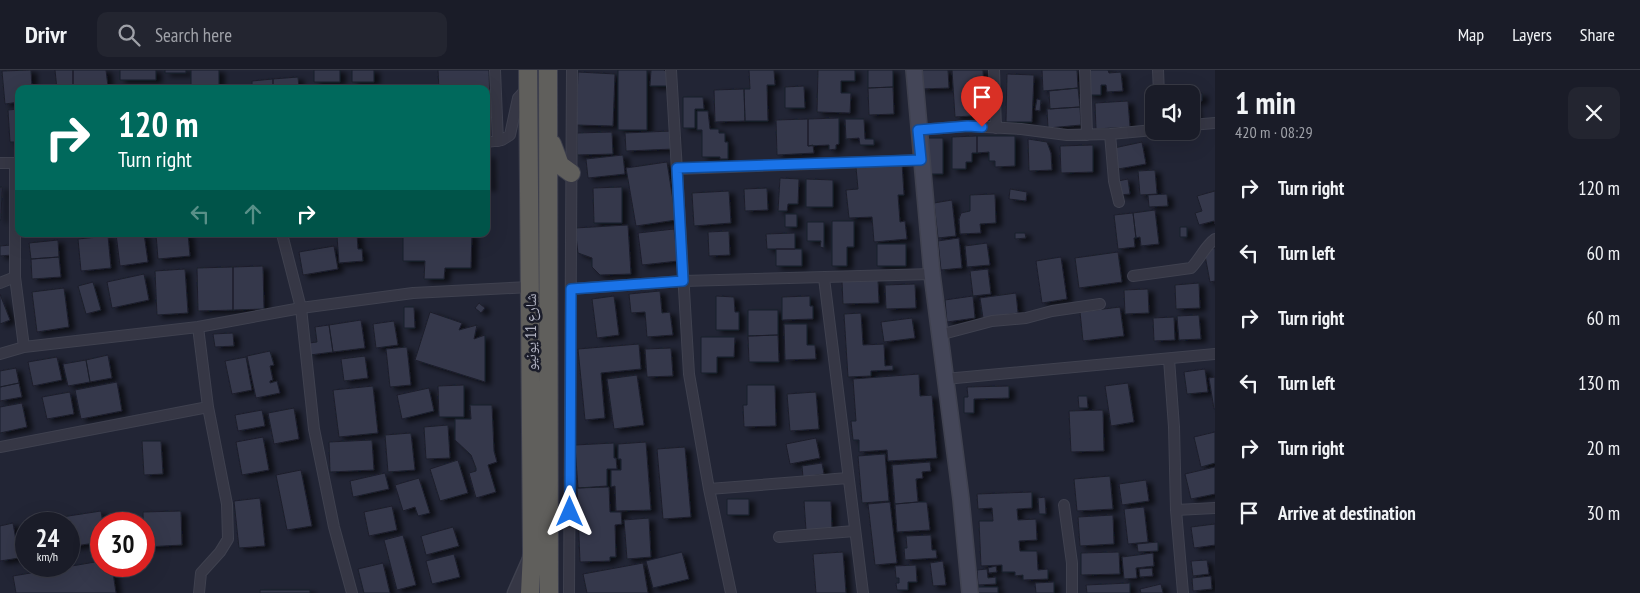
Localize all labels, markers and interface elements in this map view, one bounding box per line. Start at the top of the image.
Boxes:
search box [97,12,447,57]
text: Drivr [25,19,67,50]
icon: search [115,21,143,49]
text: Search here [155,23,232,47]
text: Map [1458,23,1484,46]
text: Layers [1512,23,1552,46]
text: Share [1580,23,1615,46]
pin [961,76,1003,127]
icon: arrive [968,83,996,111]
text: 1 min [1235,83,1296,122]
map controls [1145,85,1200,140]
button: sound [1145,85,1200,140]
button: close [1568,87,1620,139]
text: 120 m [118,101,199,147]
icon: right [35,105,100,170]
text: 420 m · 08:29 [1235,122,1313,142]
text: Turn right [118,145,192,173]
icon: right [1235,174,1263,202]
text: Turn right [1278,176,1344,200]
text: 120 m [1578,176,1620,200]
icon: left [186,200,214,228]
icon: ahead [239,200,267,228]
icon: right [292,200,320,228]
icon: left [1235,239,1263,267]
text: Turn left [1278,241,1335,265]
text: 60 m [1587,241,1620,265]
street label: شارع 11 يونيو [521,293,541,371]
icon: right [1235,304,1263,332]
text: Turn right [1278,306,1344,330]
text: 60 m [1587,306,1620,330]
icon: left [1235,369,1263,397]
text: Turn left [1278,371,1335,395]
text: 130 m [1578,371,1620,395]
icon: right [1235,434,1263,462]
text: Turn right [1278,436,1344,460]
text: 20 m [1587,436,1620,460]
position arrow [543,485,595,537]
icon: arrive [1235,499,1263,527]
text: Arrive at destination [1278,501,1416,525]
text: 30 m [1587,501,1620,525]
speed limit sign: 30 [90,512,155,577]
text: 24 [36,522,59,554]
text: km/h [37,549,58,564]

